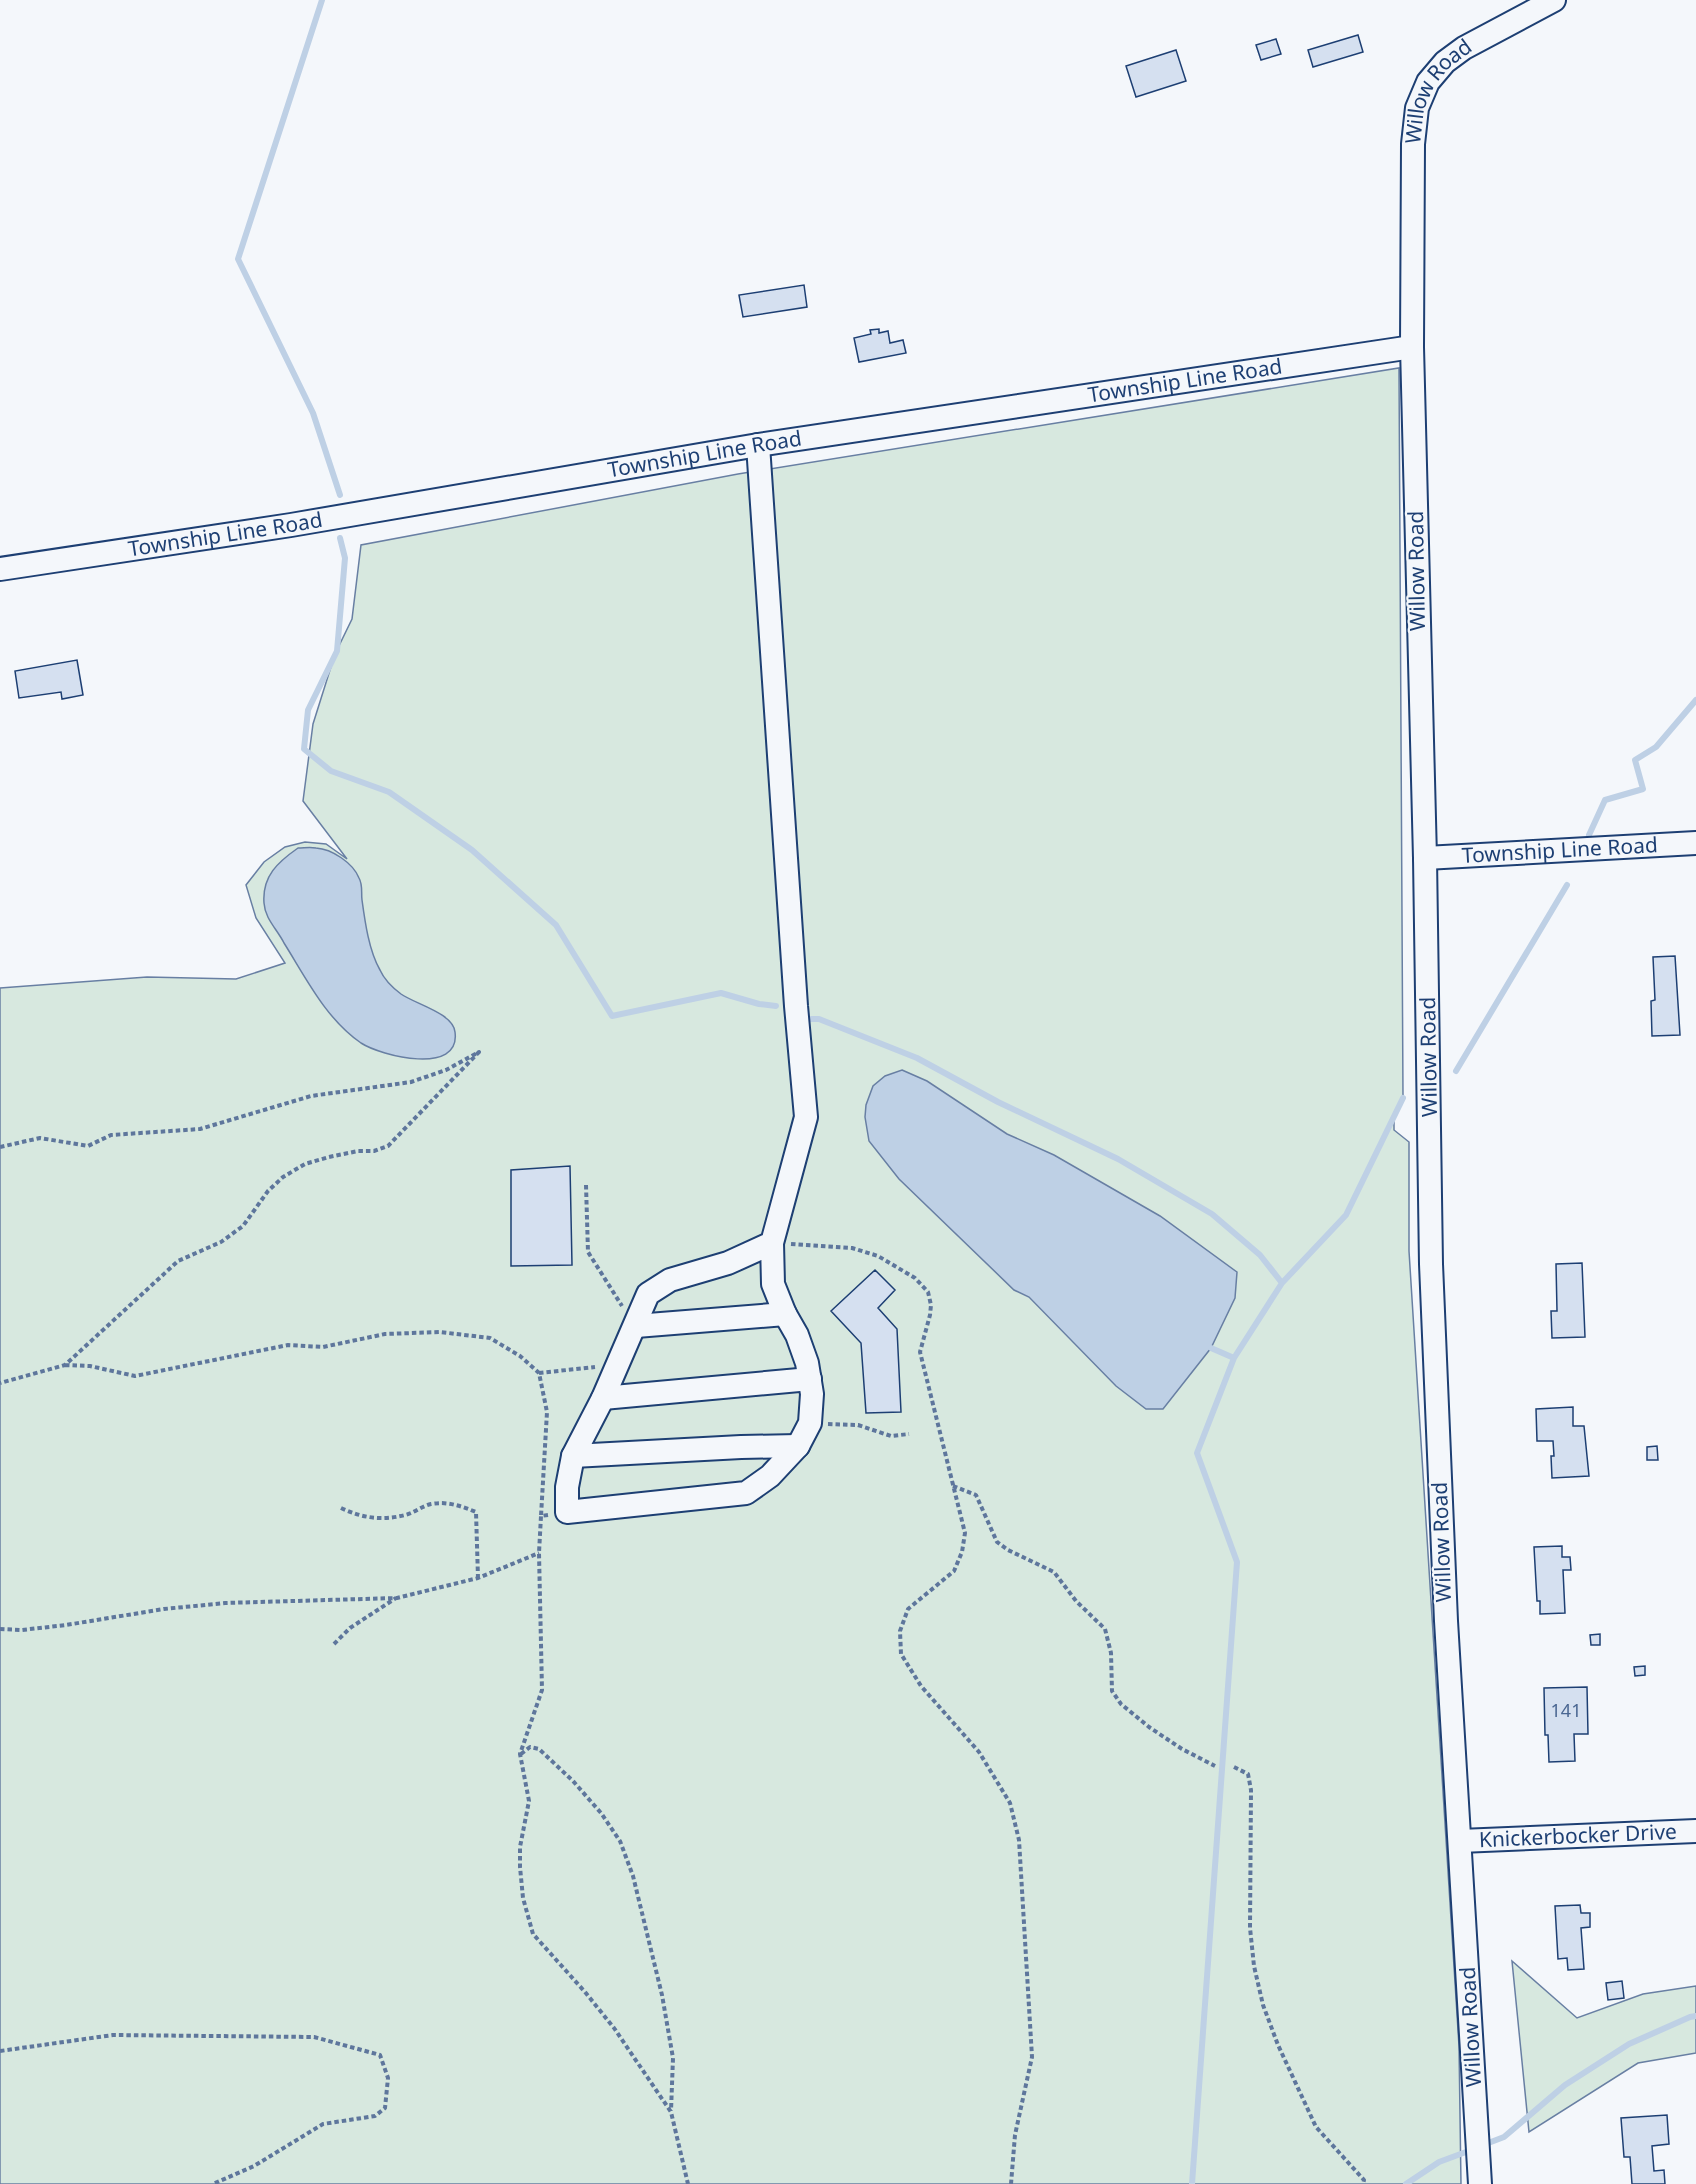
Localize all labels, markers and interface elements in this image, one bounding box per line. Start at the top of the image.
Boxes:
street label: Willow Road [1398,32,1477,145]
street label: Township Line Road [1086,352,1284,408]
street label: Township Line Road [605,424,803,484]
street label: Township Line Road [126,505,324,562]
street label: Willow Road [1401,511,1431,632]
street label: Township Line Road [1461,830,1658,869]
street label: Willow Road [1413,997,1443,1118]
street label: Willow Road [1425,1481,1457,1603]
house number: 141 [1551,1698,1581,1722]
street label: Knickerbocker Drive [1478,1817,1677,1853]
street label: Willow Road [1453,1966,1487,2088]

